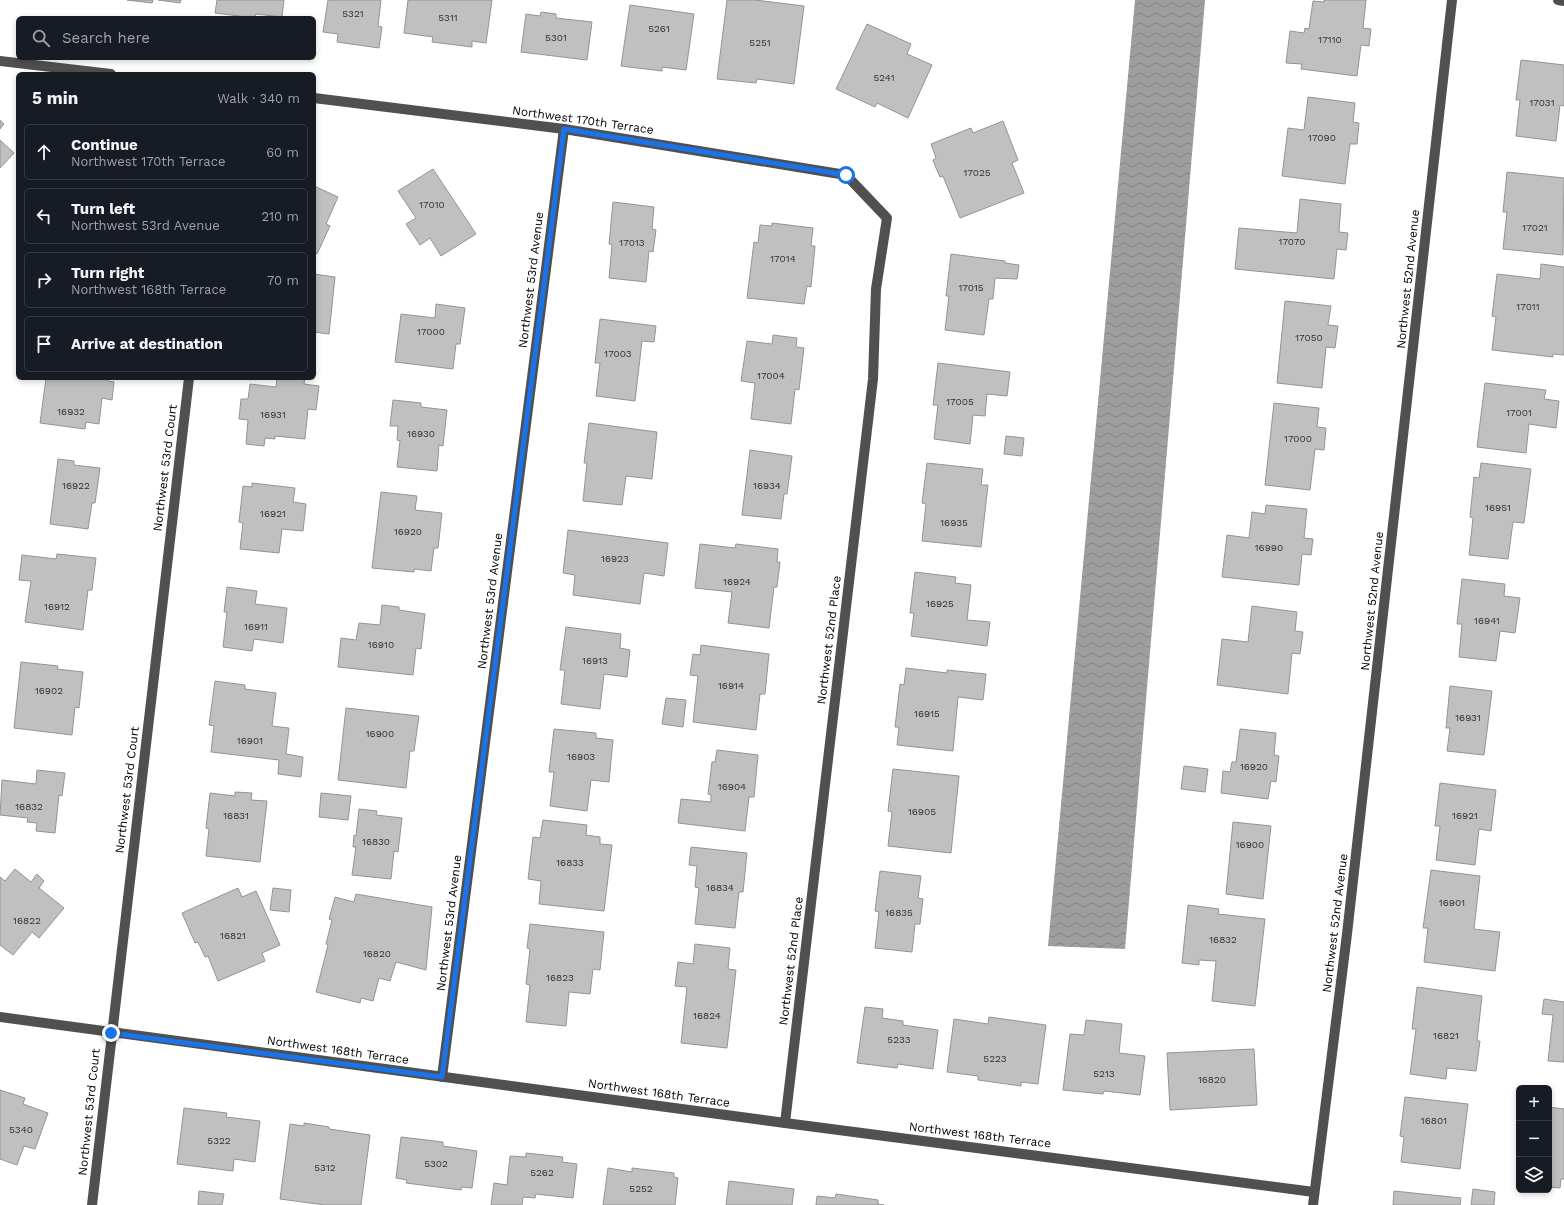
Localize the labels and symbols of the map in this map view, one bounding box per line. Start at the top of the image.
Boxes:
house number: 5321 [342,8,364,19]
house number: 5311 [438,12,458,23]
house number: 5261 [648,23,670,34]
house number: 5301 [545,32,567,43]
house number: 17110 [1318,34,1342,45]
house number: 5251 [749,37,771,48]
house number: 5241 [873,72,895,83]
house number: 17031 [1529,97,1555,108]
street label: Northwest 170th Terrace [511,103,655,137]
house number: 17090 [1308,132,1336,143]
route start [837,166,855,184]
house number: 17025 [963,167,991,178]
house number: 17010 [419,199,445,210]
street label: Northwest 52nd Avenue [1394,209,1422,349]
street label: Northwest 53rd Avenue [516,211,546,349]
house number: 17021 [1522,222,1548,233]
house number: 17070 [1279,236,1305,247]
house number: 17013 [619,237,645,248]
house number: 17014 [770,253,796,264]
house number: 17015 [958,282,984,293]
house number: 17011 [1516,301,1540,312]
house number: 17000 [417,326,445,337]
house number: 17050 [1295,332,1323,343]
house number: 17003 [604,348,632,359]
house number: 17004 [757,370,785,381]
house number: 17005 [946,396,974,407]
street label: Northwest 53rd Court [150,404,180,532]
house number: 16932 [57,406,85,417]
house number: 17001 [1506,407,1532,418]
house number: 16931 [260,409,286,420]
house number: 16930 [407,428,435,439]
house number: 17000 [1284,433,1312,444]
house number: 16922 [62,480,90,491]
house number: 16934 [753,480,781,491]
house number: 16951 [1485,502,1511,513]
house number: 16921 [260,508,286,519]
house number: 16935 [940,517,968,528]
house number: 16920 [394,526,422,537]
street label: Northwest 52nd Avenue [1358,531,1386,671]
street label: Northwest 53rd Avenue [475,532,505,670]
house number: 16990 [1255,542,1283,553]
house number: 16923 [601,553,629,564]
street label: Northwest 52nd Place [814,575,844,705]
house number: 16924 [723,576,751,587]
house number: 16925 [926,598,954,609]
house number: 16912 [44,601,70,612]
house number: 16941 [1474,615,1500,626]
house number: 16911 [244,621,268,632]
house number: 16910 [368,639,394,650]
house number: 16913 [582,655,608,666]
house number: 16914 [718,680,744,691]
house number: 16902 [35,685,63,696]
house number: 16915 [914,708,940,719]
house number: 16931 [1455,712,1481,723]
street label: Northwest 53rd Court [112,726,142,854]
house number: 16900 [366,728,394,739]
house number: 16901 [237,735,263,746]
house number: 16903 [567,751,595,762]
house number: 16920 [1240,761,1268,772]
house number: 16904 [718,781,746,792]
house number: 16832 [15,801,43,812]
house number: 16905 [908,806,936,817]
house number: 16831 [223,810,249,821]
house number: 16921 [1452,810,1478,821]
house number: 16830 [362,836,390,847]
house number: 16900 [1236,839,1264,850]
street label: Northwest 52nd Avenue [1320,853,1350,993]
street label: Northwest 53rd Avenue [434,854,464,992]
house number: 16833 [556,857,584,868]
house number: 16834 [706,882,734,893]
street label: Northwest 52nd Place [776,896,806,1026]
house number: 16901 [1439,897,1465,908]
house number: 16835 [885,907,913,918]
house number: 16822 [13,915,41,926]
house number: 16821 [220,930,246,941]
house number: 16832 [1209,934,1237,945]
house number: 16820 [363,948,391,959]
house number: 16823 [546,972,574,983]
house number: 16824 [693,1010,721,1021]
route end [102,1024,120,1042]
house number: 16821 [1433,1030,1459,1041]
street label: Northwest 168th Terrace [266,1033,410,1067]
house number: 5233 [887,1034,911,1045]
street label: Northwest 53rd Court [75,1048,103,1176]
house number: 5223 [983,1053,1007,1064]
house number: 5213 [1093,1068,1115,1079]
house number: 16820 [1198,1074,1226,1085]
street label: Northwest 168th Terrace [587,1076,731,1110]
house number: 16801 [1421,1115,1447,1126]
street label: Northwest 168th Terrace [908,1119,1052,1151]
house number: 5340 [9,1124,33,1135]
house number: 5322 [207,1135,231,1146]
house number: 5302 [424,1158,448,1169]
house number: 5312 [314,1162,336,1173]
house number: 5262 [530,1167,554,1178]
house number: 5252 [629,1183,653,1194]

